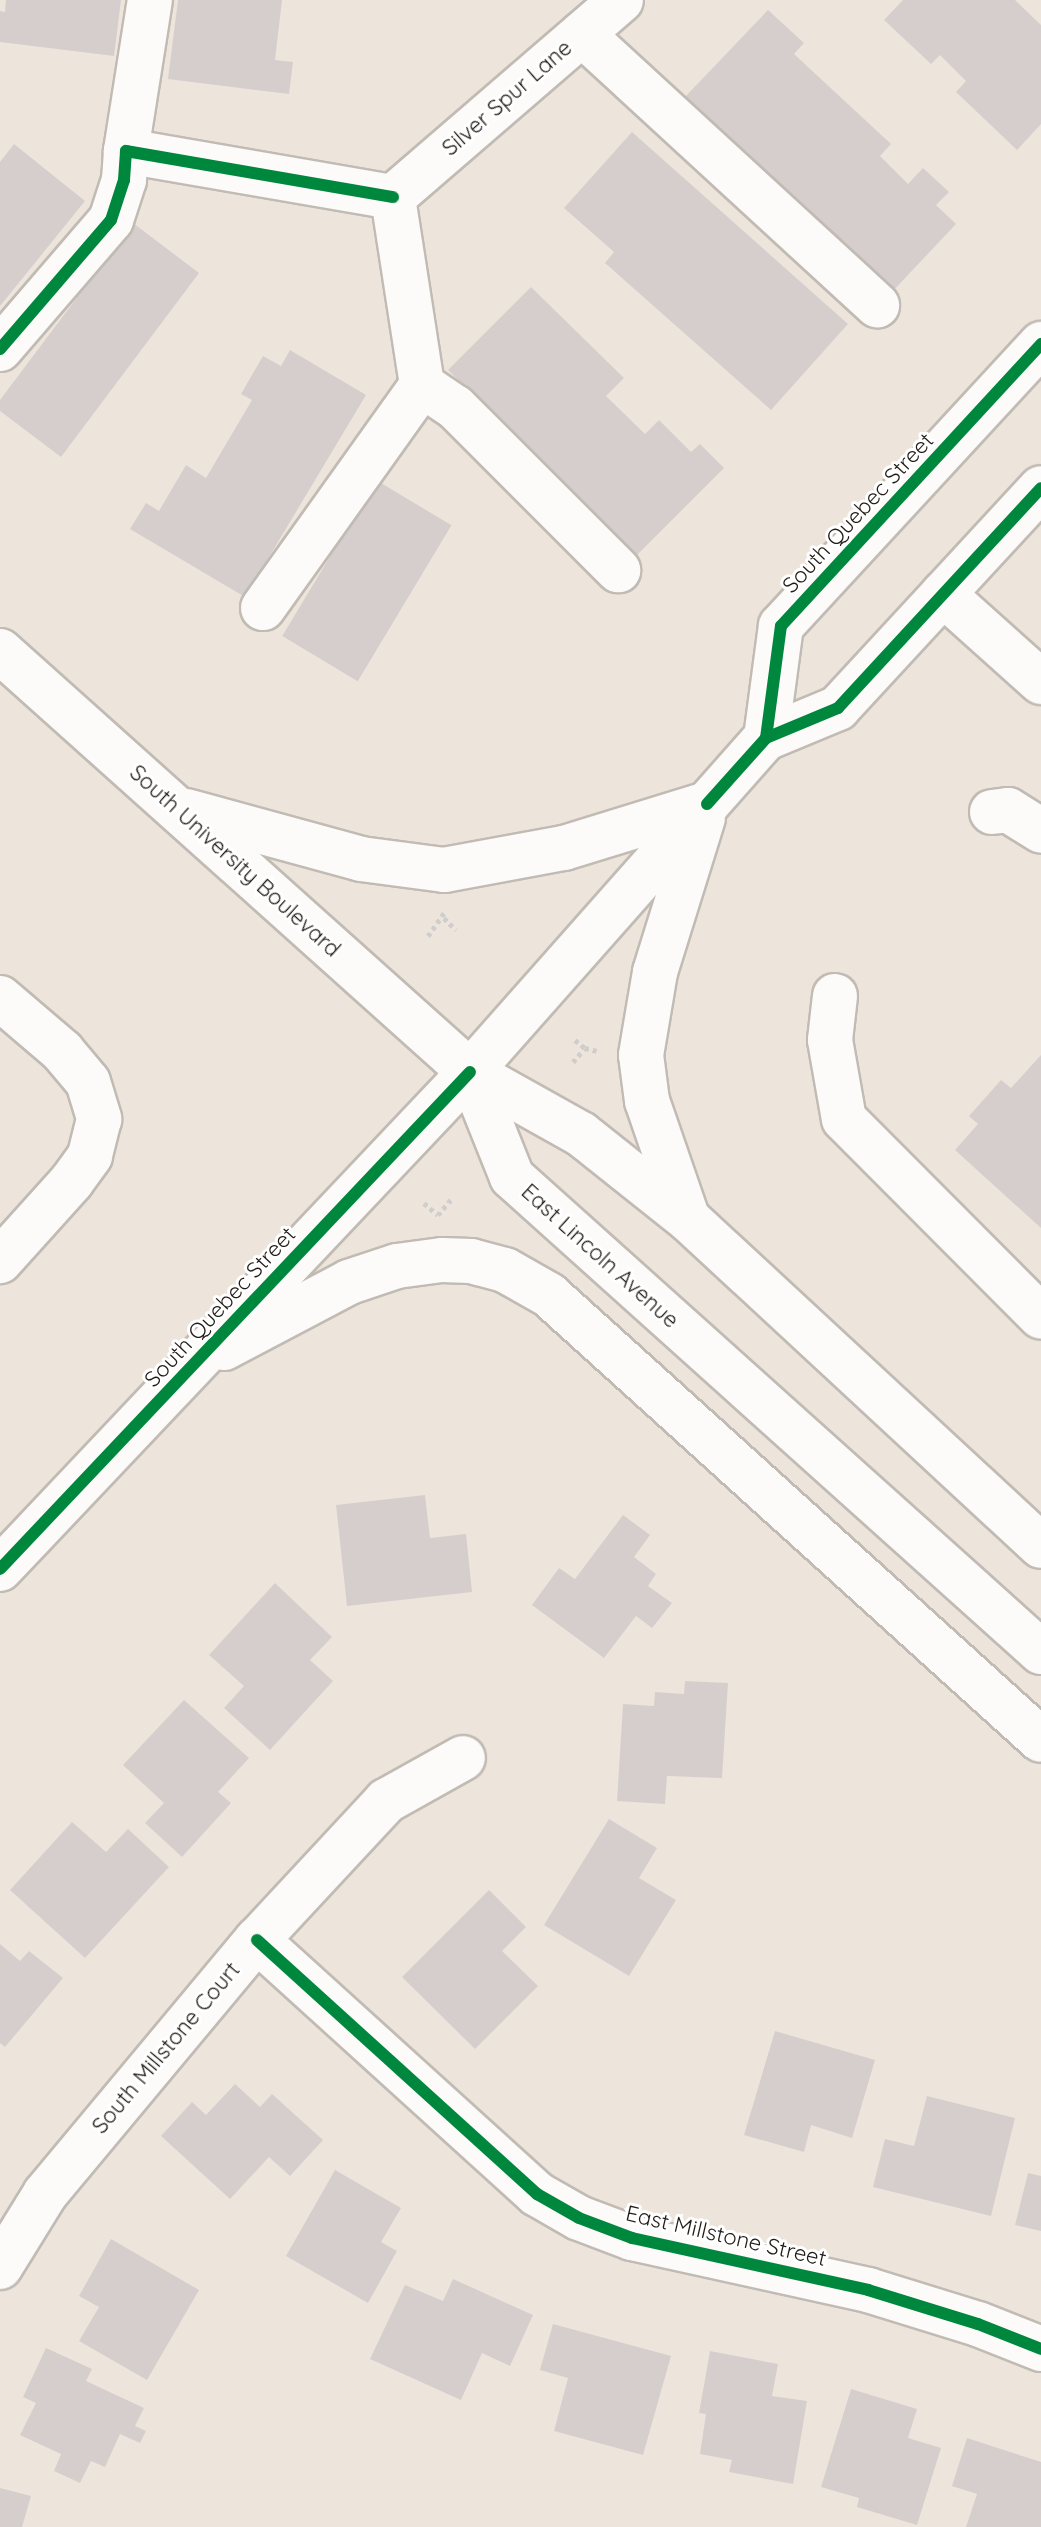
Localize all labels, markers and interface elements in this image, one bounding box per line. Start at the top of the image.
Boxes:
street label: Silver Spur Lane [437,35,577,161]
street label: South Quebec Street [777,427,939,599]
street label: South University Boulevard [124,759,346,963]
street label: East Lincoln Avenue [516,1178,684,1334]
street label: South Quebec Street [139,1221,301,1393]
street label: South Millstone Court [87,1957,245,2139]
street label: East Millstone Street [623,2200,829,2272]

